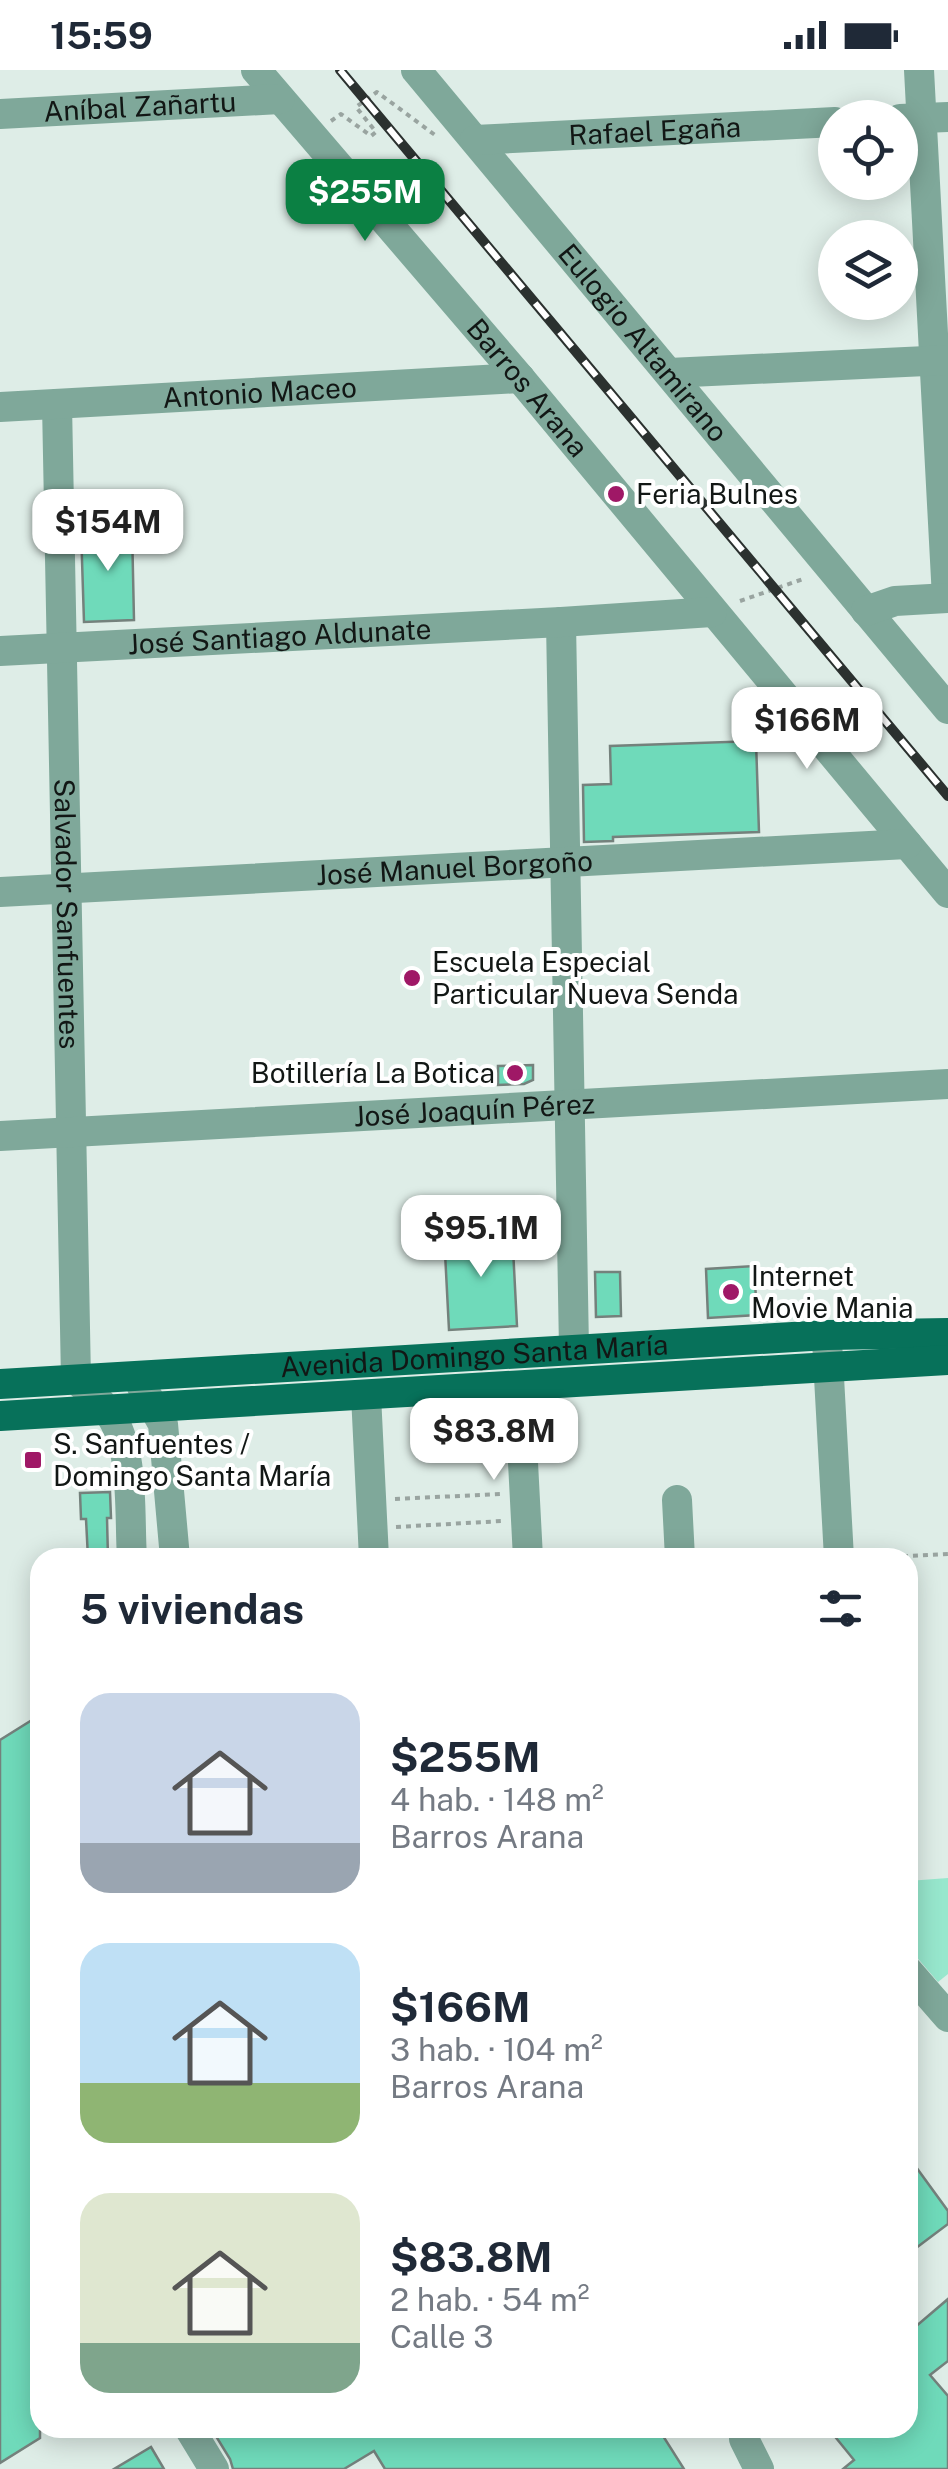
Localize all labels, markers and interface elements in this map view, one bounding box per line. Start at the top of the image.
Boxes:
text: 15:59 [50,13,153,58]
street label: Aníbal Zañartu [43,84,237,128]
map controls [818,100,918,320]
button: locate [818,100,918,200]
street label: Rafael Egaña [568,110,742,151]
pin: $255M [295,159,435,244]
text: $255M [308,173,422,210]
button: layers [818,220,918,320]
street label: Eulogio Altamirano [552,237,735,448]
street label: Barros Arana [461,312,595,463]
street label: Antonio Maceo [162,370,358,414]
place label: Feria Bulnes [636,477,798,510]
marker: Feria Bulnes [605,483,627,505]
pin: $154M [38,489,178,574]
text: $154M [54,503,162,540]
street label: José Santiago Aldunate [127,612,432,660]
pin: $166M [737,687,877,772]
text: $166M [753,701,861,738]
street label: Salvador Sanfuentes [48,778,87,1050]
street label: José Manuel Borgoño [315,844,594,891]
place label: Escuela Especial Particular Nueva Senda [432,945,739,1010]
marker: Escuela Especial Particular Nueva Senda [401,967,423,989]
place label: Botillería La Botica [251,1056,495,1089]
marker: Botillería La Botica [504,1062,526,1084]
street label: José Joaquín Pérez [353,1086,596,1133]
pin: $95.1M [400,1195,562,1280]
text: $95.1M [423,1209,539,1246]
place label: Internet Movie Mania [751,1259,913,1324]
marker: Internet Movie Mania [720,1281,742,1303]
street label: Avenida Domingo Santa María [279,1327,669,1383]
pin: $83.8M [413,1398,575,1483]
text: $83.8M [432,1412,556,1449]
place label: S. Sanfuentes / Domingo Santa María [53,1427,331,1492]
marker: S. Sanfuentes / Domingo Santa María [22,1449,44,1471]
icon: filters [813,1581,868,1636]
text: 5 viviendas [80,1584,304,1633]
text: $255M [390,1732,541,1781]
icon: home [160,1733,280,1853]
text: 4 hab. · 148 m² [390,1781,604,1818]
text: Barros Arana [390,1818,584,1855]
text: $166M [390,1982,530,2031]
icon: home [160,1983,280,2103]
text: 3 hab. · 104 m² [390,2031,603,2068]
text: Barros Arana [390,2068,584,2105]
text: $83.8M [390,2232,553,2281]
icon: home [160,2233,280,2353]
text: 2 hab. · 54 m² [390,2281,590,2318]
text: Calle 3 [390,2318,493,2355]

